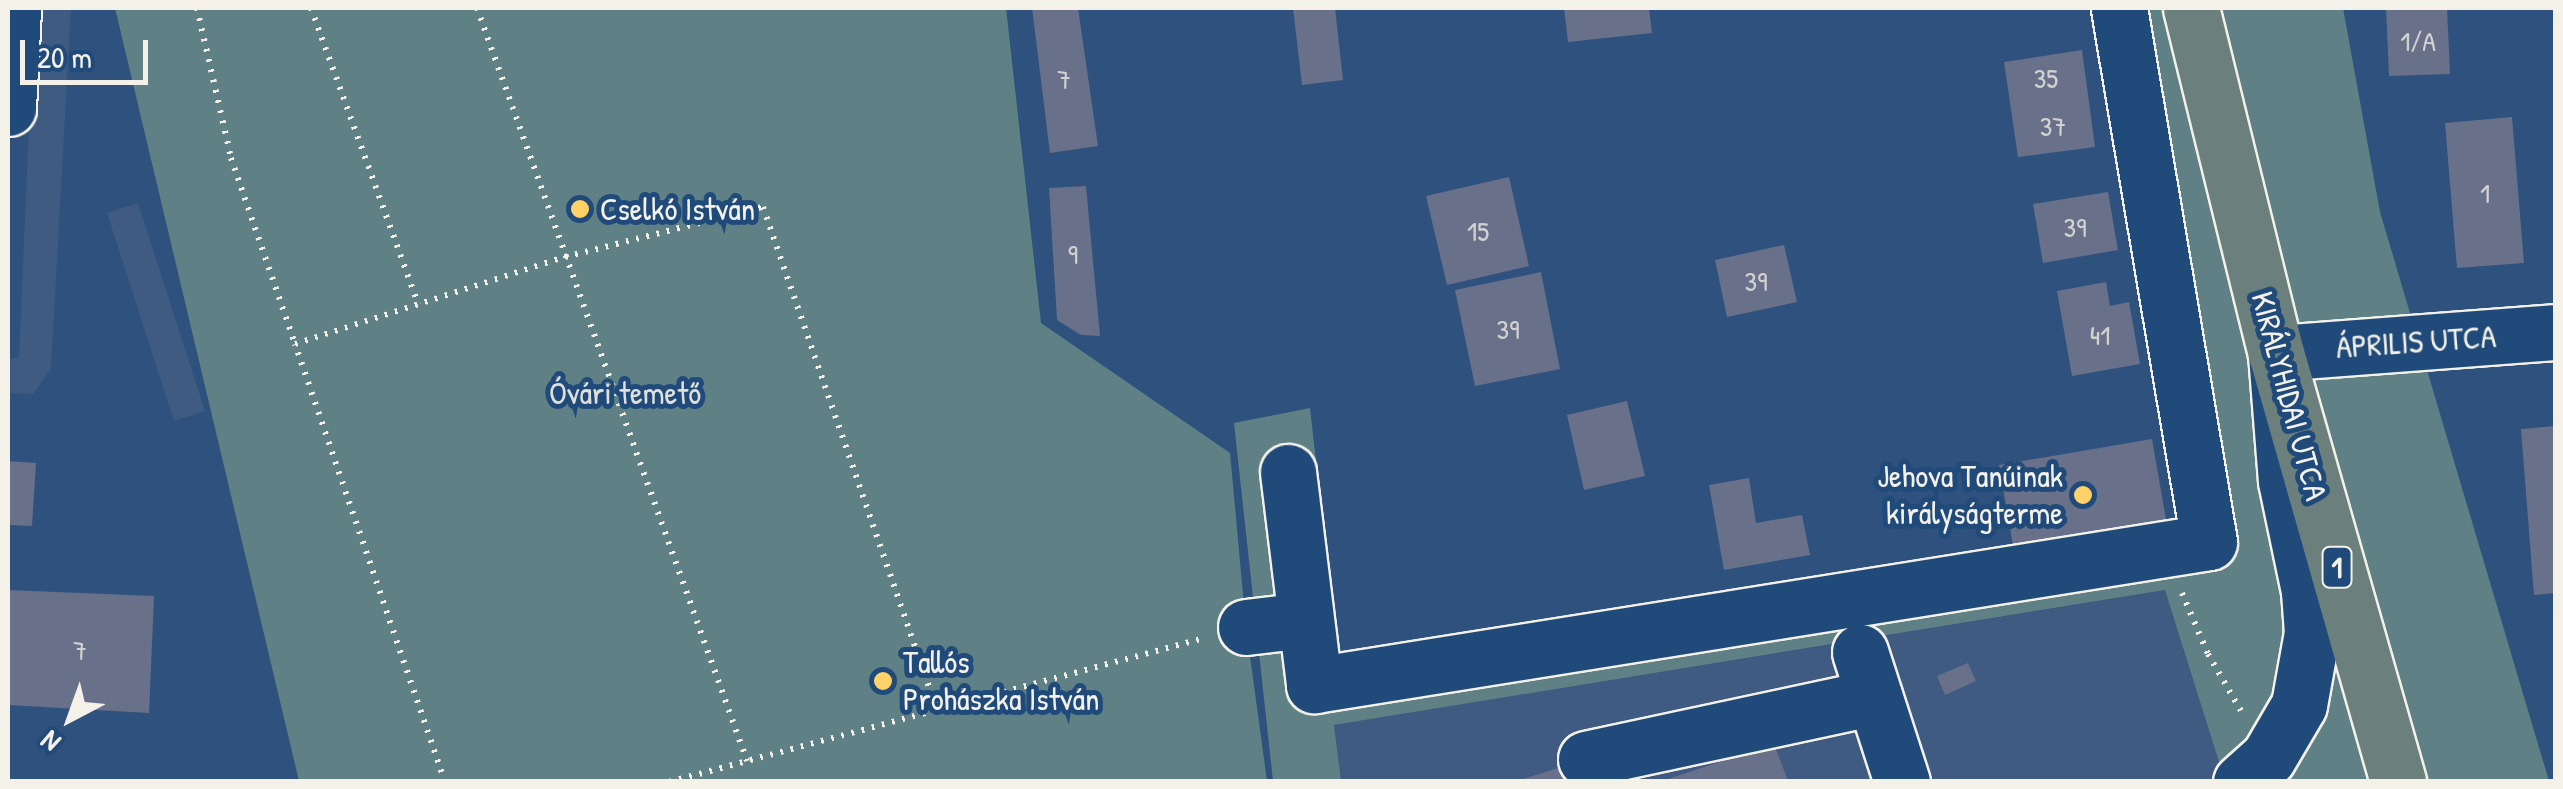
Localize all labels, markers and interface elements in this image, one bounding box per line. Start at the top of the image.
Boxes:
scale bar [25,20,152,82]
house number: 1/A [2400,24,2436,58]
text: 20 m [37,37,92,77]
house number: 35 [2034,61,2058,95]
house number: 7 [1057,62,1071,96]
house number: 37 [2040,109,2066,143]
house number: 1 [2480,176,2490,210]
place label: Cselkó István [600,190,755,228]
marker: Cselkó István [569,198,591,220]
house number: 39 [2064,210,2086,244]
house number: 15 [1467,214,1489,248]
house number: 9 [1068,237,1078,271]
house number: 39 [1745,264,1767,298]
street label: KIRÁLYHIDAI UTCA [2243,287,2335,505]
house number: 39 [1497,312,1519,346]
street label: ÁPRILIS UTCA [2335,317,2497,367]
house number: 41 [2090,318,2110,352]
park label: Óvári temető [549,374,701,412]
place label: Jehova Tanúinak királyságterme [1877,458,2063,533]
marker: Jehova Tanúinak királyságterme [2072,484,2094,506]
road number: 1 [2320,542,2354,592]
house number: 7 [73,633,87,667]
place label: Tallós Prohászka István [903,644,1099,719]
north arrow [20,669,120,769]
marker: Tallós Prohászka István [872,670,894,692]
text: N [32,722,68,761]

